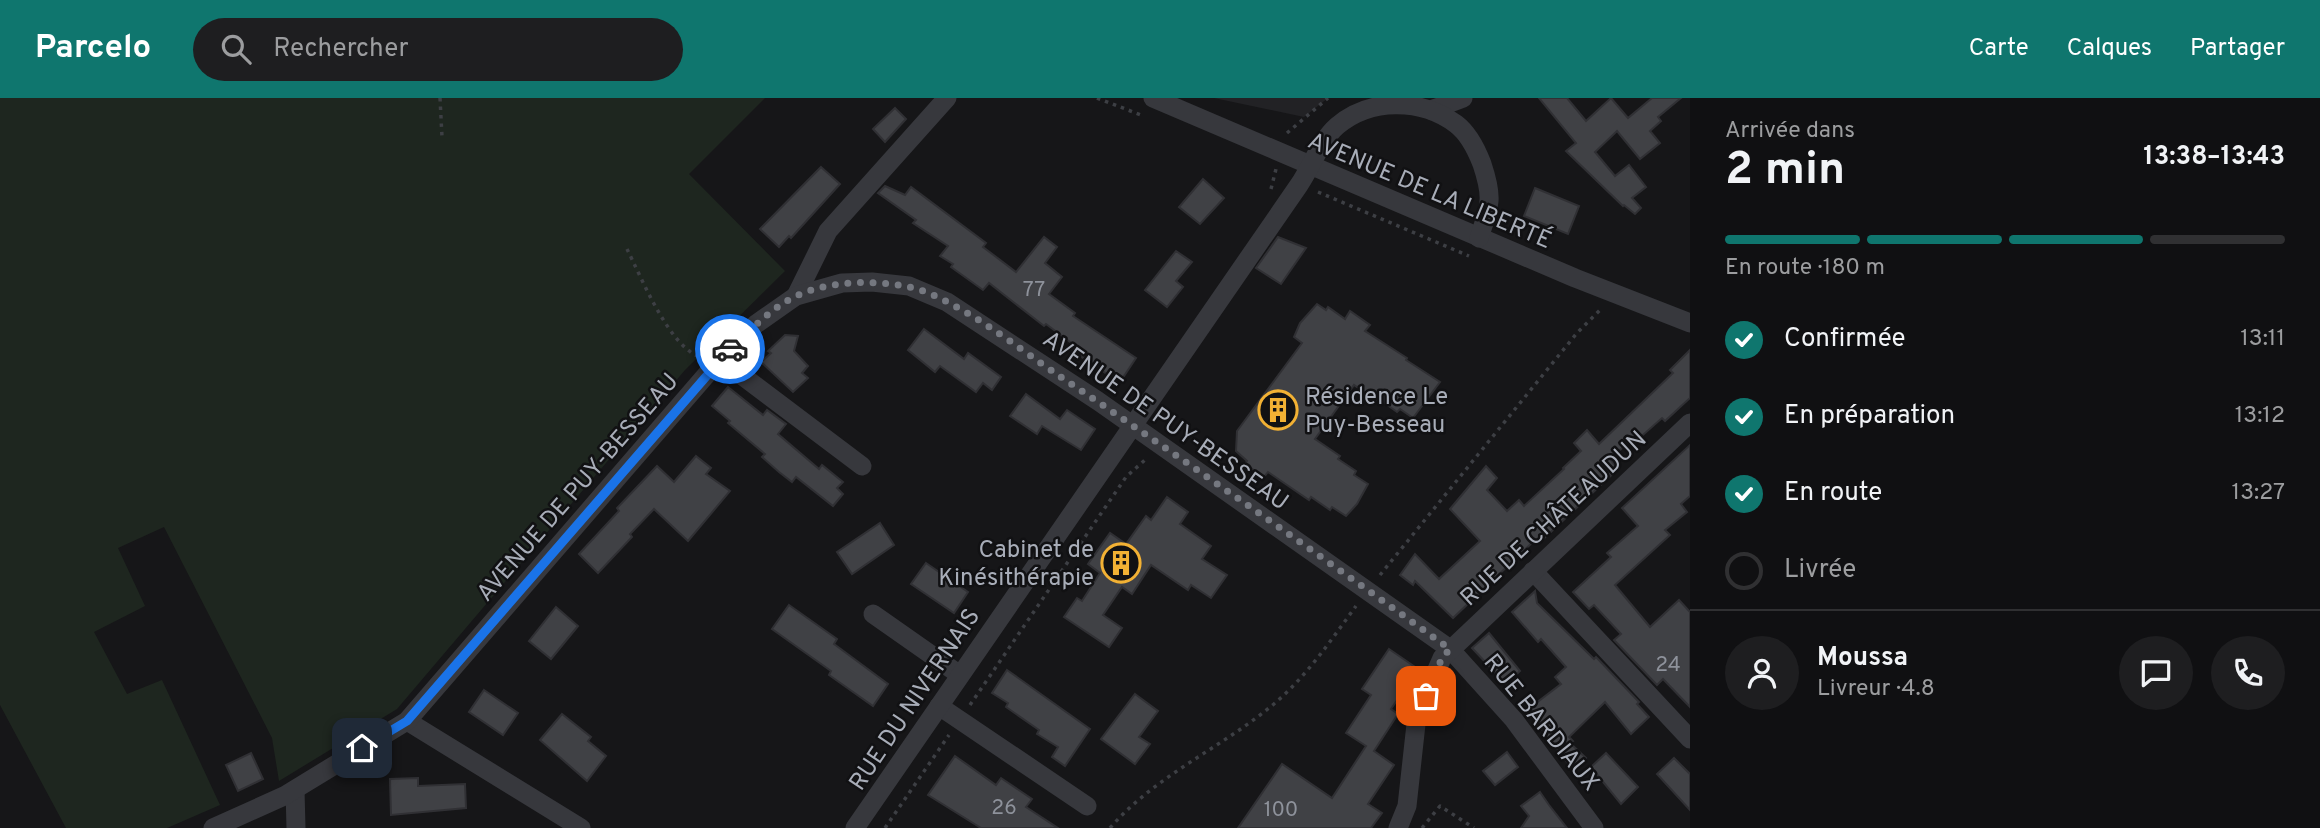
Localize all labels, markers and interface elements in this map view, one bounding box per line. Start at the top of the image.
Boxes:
search box [193,18,683,81]
text: Parcelo [35,28,151,70]
icon: search [217,30,255,68]
text: Rechercher [273,33,409,66]
text: Carte [1969,34,2029,64]
text: Calques [2067,34,2152,64]
text: Partager [2190,34,2285,64]
text: Arrivée dans [1725,117,1855,146]
street label: AVENUE DE LA LIBERTÉ [1303,125,1556,257]
text: 13:38–13:43 [2143,141,2285,174]
text: 2 min [1725,142,1845,201]
text: En route · 180 m [1725,254,1885,283]
house number: 77 [1023,277,1045,304]
courier [695,314,765,384]
icon: check [1725,321,1763,359]
text: Confirmée [1784,323,1906,356]
street label: AVENUE DE PUY-BESSEAU [1036,325,1294,518]
text: 13:11 [2240,325,2285,354]
icon: car [711,330,749,368]
street label: AVENUE DE PUY-BESSEAU [471,368,686,609]
place label: Résidence Le Puy-Besseau [1305,383,1448,441]
building icon: Résidence Le Puy-Besseau [1257,389,1299,431]
icon: check [1725,398,1763,436]
text: En préparation [1784,400,1955,433]
text: 13:12 [2235,402,2285,431]
street label: RUE DE CHÂTEAUDUN [1454,424,1654,614]
icon: check [1725,475,1763,513]
text: En route [1784,477,1882,510]
text: 13:27 [2232,479,2285,508]
place label: Cabinet de Kinésithérapie [938,536,1094,594]
building icon: Cabinet de Kinésithérapie [1100,542,1142,584]
text: Livrée [1784,554,1856,587]
street label: RUE DU NIVERNAIS [844,603,988,797]
button: person [1725,636,1799,710]
button: chat [2119,636,2193,710]
button: phone [2211,636,2285,710]
text: Moussa [1817,642,1908,675]
street label: RUE BARDIAUX [1476,649,1605,798]
house number: 24 [1655,652,1681,679]
pin [1396,666,1456,726]
text: Livreur · 4.8 [1817,675,1935,704]
icon: bag [1407,677,1445,715]
pin [332,718,392,778]
icon: home [343,729,381,767]
house number: 26 [991,795,1017,822]
house number: 100 [1264,797,1298,824]

